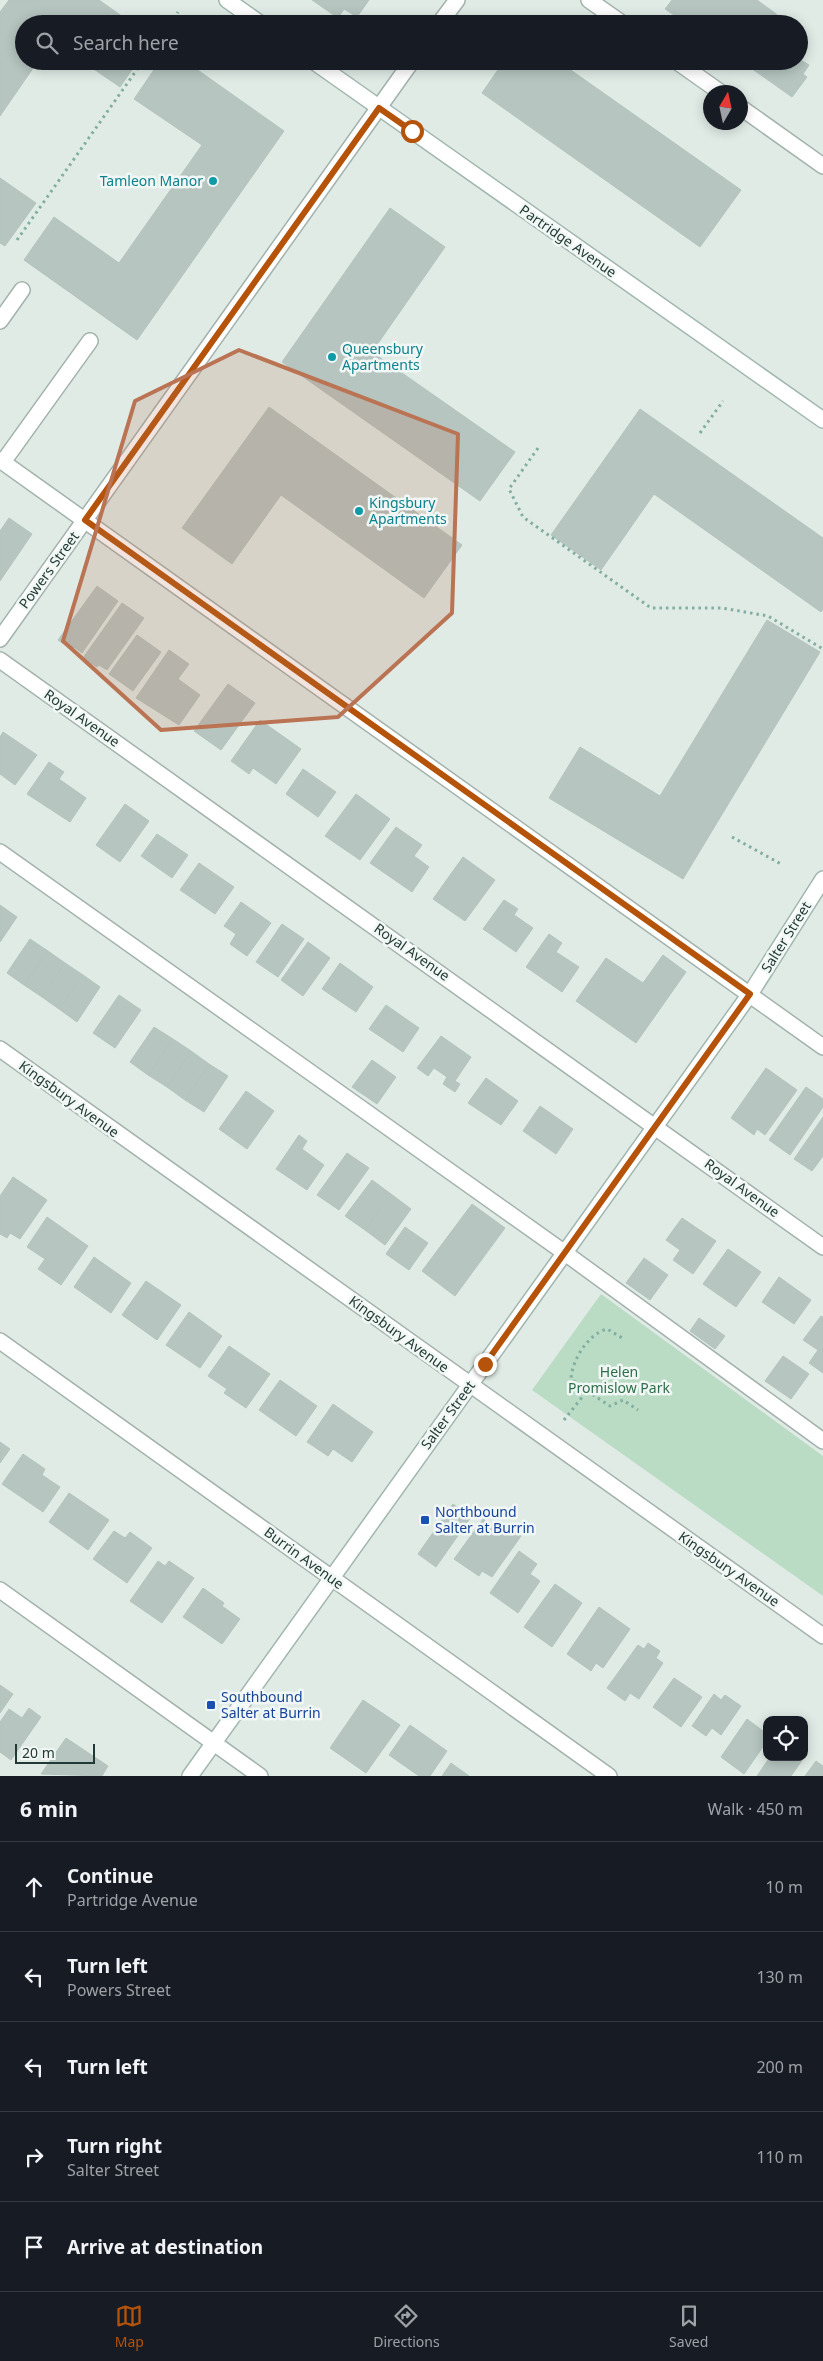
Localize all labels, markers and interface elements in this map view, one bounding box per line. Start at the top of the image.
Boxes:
search box [15,15,808,70]
icon: search [33,29,61,57]
text: Search here [73,30,179,56]
north arrow [703,85,748,130]
route start [401,120,424,143]
place label: Tamleon Manor [100,171,203,190]
marker: Tamleon Manor [207,175,219,187]
street label: Partridge Avenue [516,200,621,281]
place label: Queensbury Apartments [342,339,424,374]
marker: Queensbury Apartments [326,351,338,363]
place label: Kingsbury Apartments [369,493,447,528]
marker: Kingsbury Apartments [353,505,365,517]
street label: Powers Street [14,527,83,612]
street label: Royal Avenue [41,684,124,751]
street label: Salter Street [756,898,815,976]
street label: Royal Avenue [371,918,454,985]
street label: Kingsbury Avenue [15,1056,123,1141]
street label: Royal Avenue [701,1154,784,1221]
street label: Kingsbury Avenue [345,1291,453,1376]
route end [474,1353,497,1376]
park label: Helen Promislow Park [568,1362,670,1397]
street label: Salter Street [416,1377,479,1453]
place label: Northbound Salter at Burrin [435,1502,535,1537]
marker: Northbound Salter at Burrin [419,1514,431,1526]
street label: Burrin Avenue [261,1522,348,1593]
street label: Kingsbury Avenue [675,1527,784,1611]
place label: Southbound Salter at Burrin [221,1687,321,1722]
marker: Southbound Salter at Burrin [205,1699,217,1711]
map controls [763,1716,808,1761]
button: locate [763,1716,808,1761]
scale bar [15,1741,95,1764]
text: 20 m [22,1743,55,1762]
text: 6 min [20,1795,78,1823]
text: Walk · 450 m [708,1798,803,1820]
text: Continue [67,1863,153,1889]
icon: ahead [20,1873,48,1901]
text: 10 m [766,1876,803,1898]
text: Partridge Avenue [67,1889,198,1911]
text: Turn left [67,1953,148,1979]
icon: left [20,1963,48,1991]
text: 130 m [756,1966,803,1988]
text: Powers Street [67,1979,171,2001]
icon: left [20,2053,48,2081]
text: Turn left [67,2054,148,2080]
text: 200 m [756,2056,803,2078]
text: Turn right [67,2133,162,2159]
icon: right [20,2143,48,2171]
text: 110 m [756,2146,803,2168]
text: Salter Street [67,2159,159,2181]
icon: arrive [20,2233,48,2261]
text: Arrive at destination [67,2234,263,2260]
tab: Map [115,2302,144,2351]
tab: Directions [373,2302,440,2351]
tab: Saved [669,2302,708,2351]

